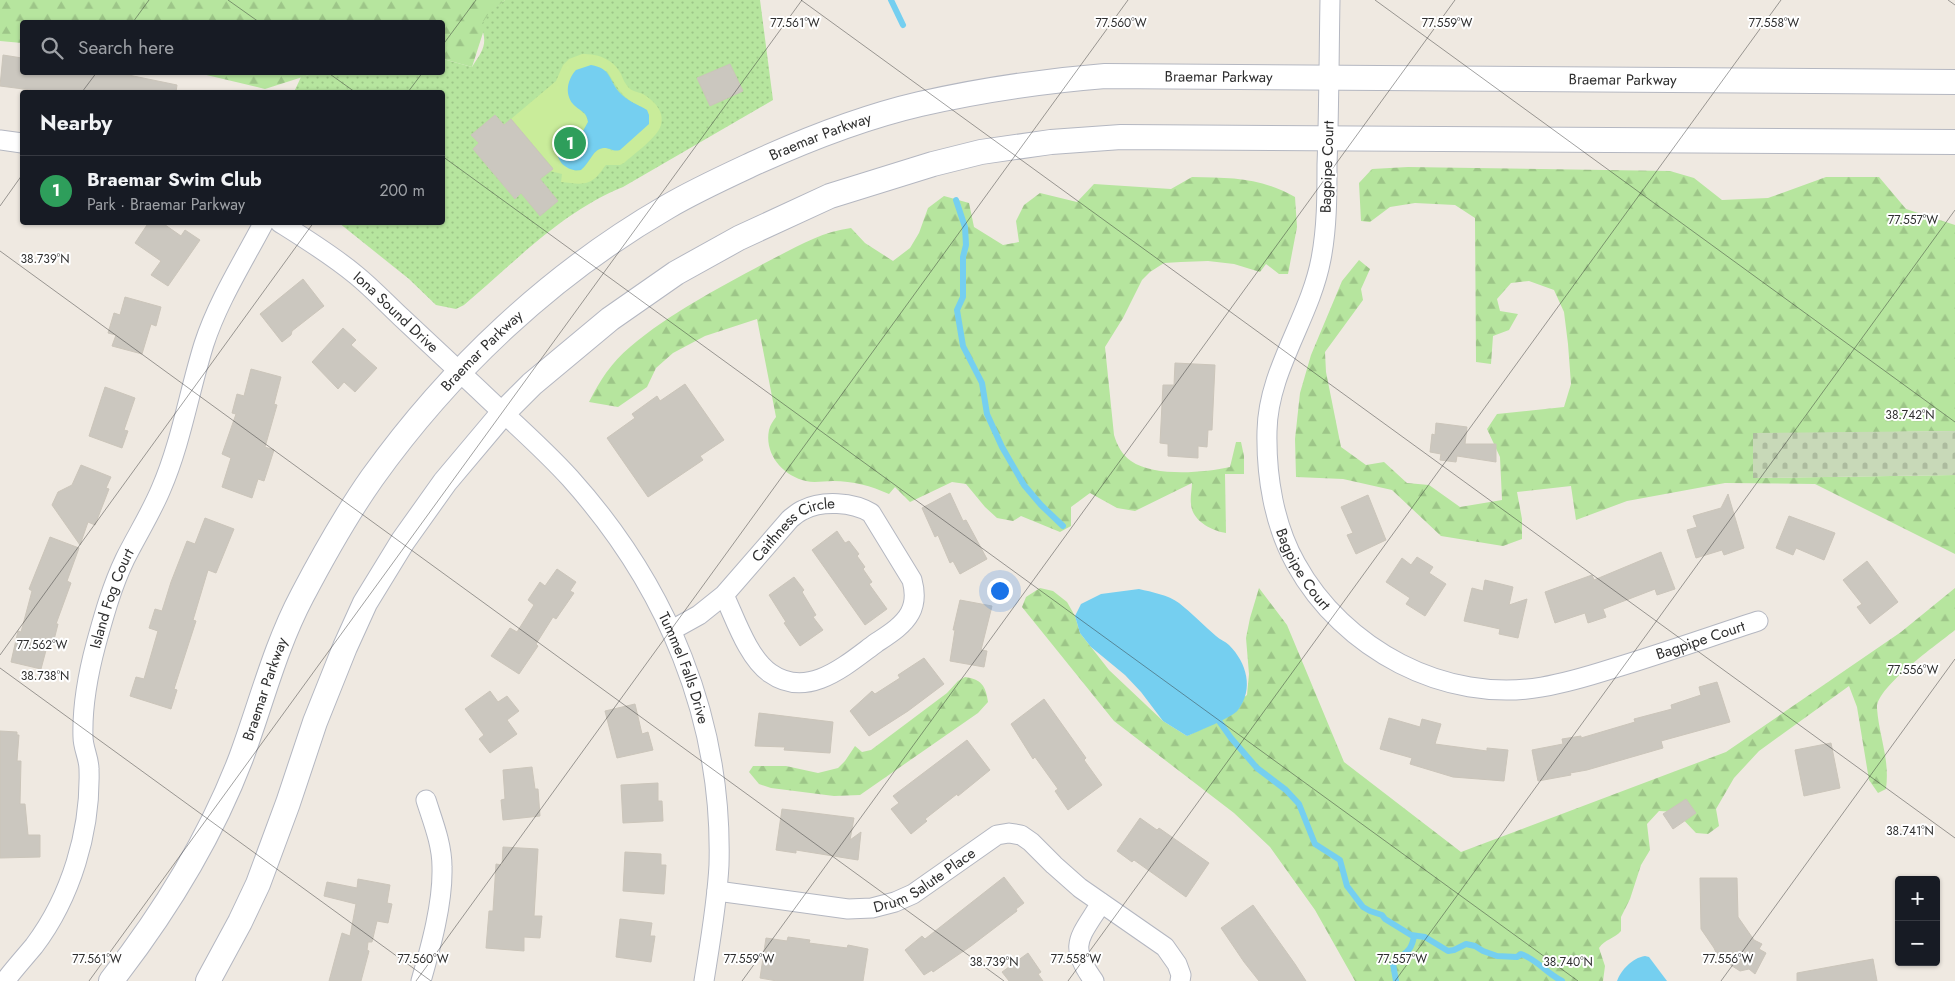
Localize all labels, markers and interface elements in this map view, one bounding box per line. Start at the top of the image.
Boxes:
text: 77.561°W [770,14,820,32]
text: 77.560°W [1095,14,1147,32]
text: 77.559°W [1422,14,1472,32]
text: 77.558°W [1749,14,1799,32]
search box [20,20,445,75]
icon: search [38,34,66,62]
text: Search here [78,34,174,61]
street label: Braemar Parkway [1165,65,1273,88]
street label: Braemar Parkway [1569,68,1677,91]
street label: Braemar Parkway [766,107,874,166]
text: Nearby [40,108,112,138]
street label: Bagpipe Court [1314,120,1340,214]
pin: 1 [554,124,586,162]
text: Braemar Swim Club [87,166,262,193]
text: 1 [52,179,60,202]
text: 200 m [379,179,425,202]
text: Park · Braemar Parkway [87,193,245,216]
text: 77.557°W [1888,211,1938,229]
text: 38.739°N [21,250,69,268]
street label: Iona Sound Drive [349,266,444,358]
street label: Braemar Parkway [436,305,528,396]
text: 38.742°N [1885,406,1935,424]
street label: Caithness Circle [746,492,835,567]
street label: Bagpipe Court [1270,525,1336,615]
street label: Island Fog Court [84,544,140,651]
your location [987,578,1013,604]
street label: Tummel Falls Drive [653,608,714,727]
street label: Bagpipe Court [1653,615,1748,665]
street label: Braemar Parkway [237,634,293,744]
text: 77.562°W [17,636,67,654]
text: 77.556°W [1888,661,1938,679]
text: 38.738°N [21,667,69,685]
text: 38.741°N [1886,822,1934,840]
street label: Drum Salute Place [871,842,980,918]
map controls [1895,876,1940,966]
button: + [1895,876,1940,921]
button: − [1895,921,1940,966]
text: 77.561°W [72,950,122,968]
text: 77.560°W [397,950,449,968]
text: 77.559°W [724,950,774,968]
text: 77.558°W [1051,950,1101,968]
text: 77.557°W [1377,950,1427,968]
text: 77.556°W [1703,950,1753,968]
text: 38.739°N [970,953,1018,971]
text: 38.740°N [1543,953,1593,971]

